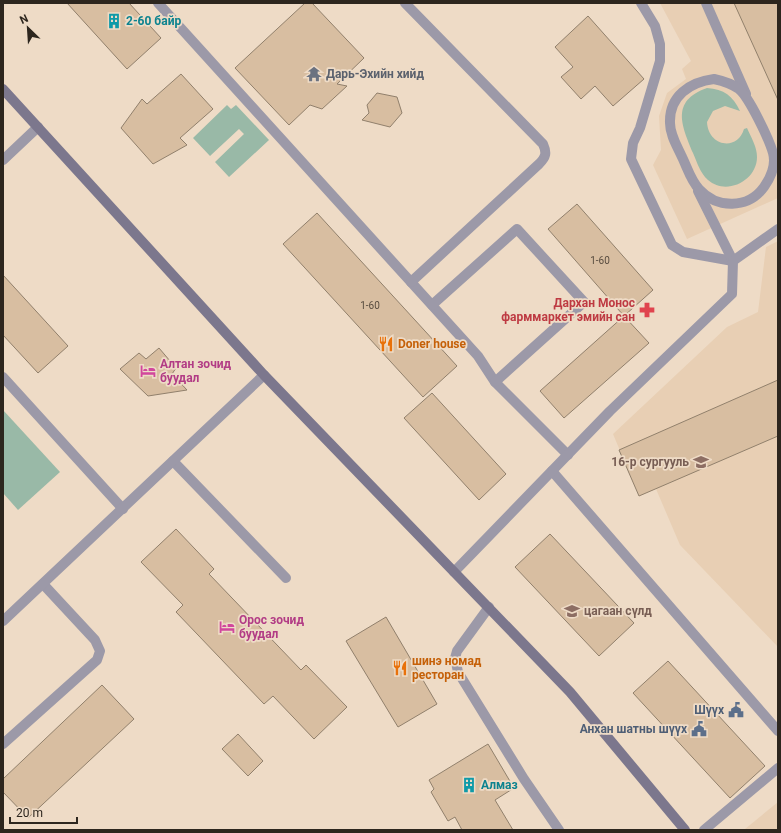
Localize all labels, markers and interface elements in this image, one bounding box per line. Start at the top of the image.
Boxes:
north arrow [8,8,48,48]
text: N [18,12,30,27]
building icon: 2-60 байр [105,12,123,30]
place label: 2-60 байр [126,14,181,28]
temple icon: Дарь-Эхийн хийд [305,65,323,83]
place label: Дарь-Эхийн хийд [326,67,424,81]
house number: 1-60 [590,255,610,266]
place label: Дархан Монос фарммаркет эмийн сан [501,296,635,324]
house number: 1-60 [360,300,380,311]
pharmacy icon: Дархан Монос фарммаркет эмийн сан [638,301,656,319]
restaurant icon: Doner house [377,335,395,353]
place label: Doner house [398,337,467,351]
place label: Алтан зочид буудал [160,357,232,385]
hotel icon: Алтан зочид буудал [139,362,157,380]
school or university icon: 16-р сургууль [692,453,710,471]
place label: 16-р сургууль [611,455,689,469]
school or university icon: цагаан сүлд [563,602,581,620]
place label: цагаан сүлд [584,604,652,618]
place label: Орос зочид буудал [239,613,304,641]
hotel icon: Орос зочид буудал [218,618,236,636]
place label: шинэ номад ресторан [412,654,482,682]
restaurant icon: шинэ номад ресторан [391,659,409,677]
public building icon: Шүүх [727,701,745,719]
place label: Шүүх [694,703,725,717]
public building icon: Анхан шатны шүүх [690,720,708,738]
place label: Анхан шатны шүүх [580,722,688,736]
building icon: Алмаз [460,776,478,794]
place label: Алмаз [481,778,518,792]
scale bar [10,799,77,825]
text: 20 m [16,806,43,820]

